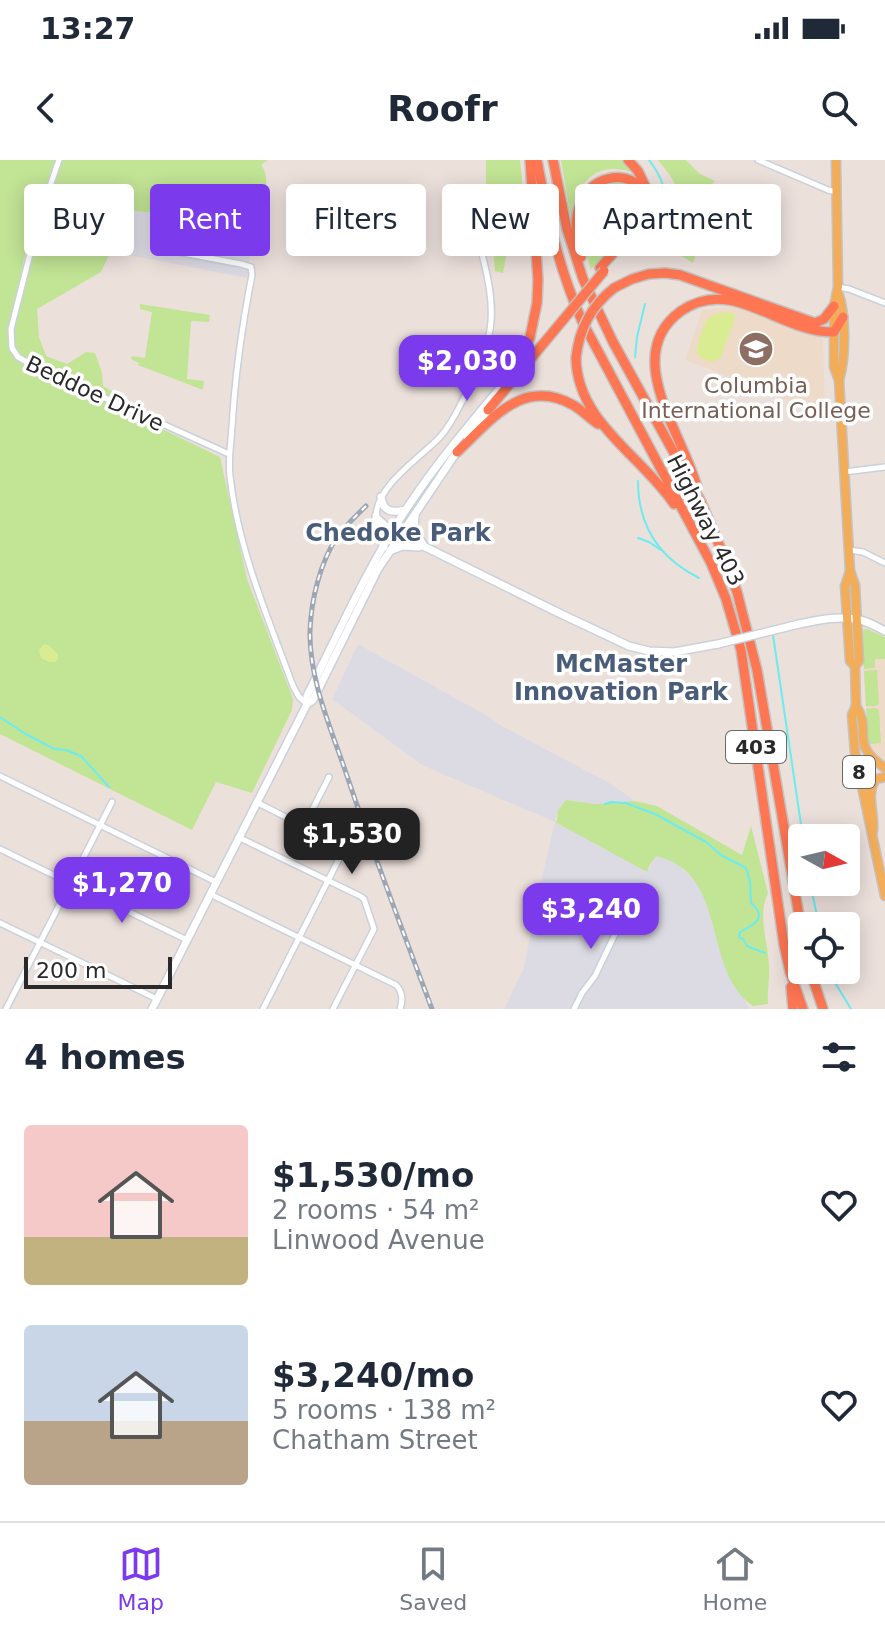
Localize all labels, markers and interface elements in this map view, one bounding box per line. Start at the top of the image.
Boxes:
text: 13:27 [40,11,136,46]
icon: back [24,86,68,130]
icon: search [817,86,861,130]
text: Roofr [387,88,498,129]
chip: Buy [24,184,134,256]
chip: Rent [150,184,270,256]
chip: Filters [286,184,426,256]
chip: New [442,184,559,256]
chip: Apartment [575,184,781,256]
school or university icon: Columbia International College [737,330,775,368]
pin: $2,030 [402,335,532,403]
text: $2,030 [417,346,517,376]
street label: Beddoe Drive [22,351,168,436]
place label: Columbia International College [641,373,871,423]
street label: Highway 403 [662,450,749,590]
district label: Chedoke Park [305,519,492,547]
district label: McMaster Innovation Park [514,650,729,706]
road number: 403 [726,731,786,763]
road number: 8 [843,756,875,788]
pin: $1,530 [287,808,417,876]
text: $1,530 [302,819,402,849]
north arrow [788,824,860,896]
map controls [788,824,860,984]
pin: $1,270 [57,857,187,925]
text: $1,270 [72,868,172,898]
pin: $3,240 [526,883,656,951]
text: $3,240 [541,894,641,924]
button: locate [788,912,860,984]
scale bar [24,953,172,989]
text: 200 m [36,958,106,983]
icon: filters [817,1035,861,1079]
text: 4 homes [24,1037,186,1077]
text: $1,530/mo [272,1155,474,1195]
icon: home [88,1157,184,1253]
icon: heart [817,1183,861,1227]
text: 2 rooms · 54 m² [272,1195,480,1225]
text: Linwood Avenue [272,1225,485,1255]
text: $3,240/mo [272,1355,474,1395]
icon: home [88,1357,184,1453]
icon: heart [817,1383,861,1427]
text: 5 rooms · 138 m² [272,1395,496,1425]
text: Chatham Street [272,1425,478,1455]
tab: Map [118,1542,164,1615]
tab: Saved [399,1542,467,1615]
tab: Home [702,1542,767,1615]

